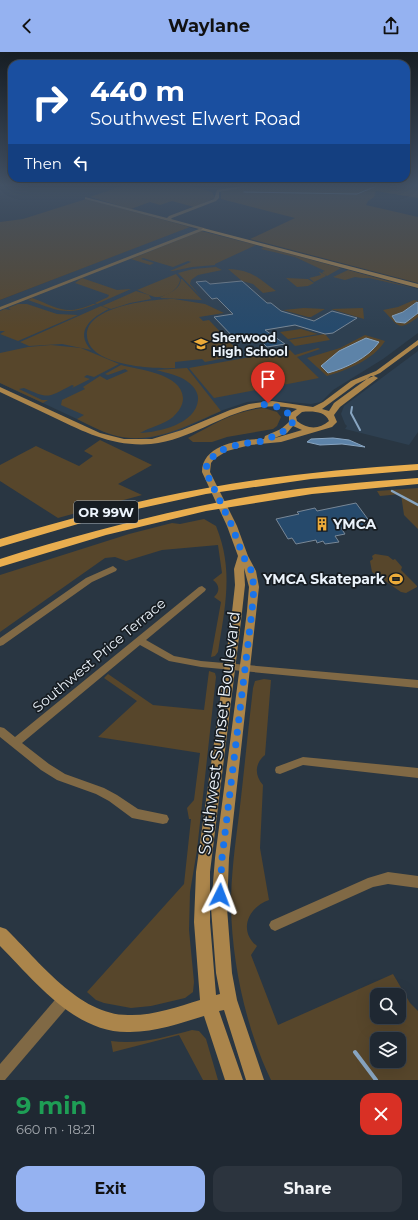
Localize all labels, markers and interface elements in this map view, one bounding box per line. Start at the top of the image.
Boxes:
icon: back [16,15,38,37]
text: Waylane [168,15,250,37]
icon: share [380,15,402,37]
text: 440 m [90,74,185,108]
icon: right [24,76,76,128]
text: Southwest Elwert Road [90,108,301,130]
icon: left [70,152,92,174]
text: Then [24,154,62,173]
place label: Sherwood High School [212,330,288,359]
school or university icon: Sherwood High School [193,336,209,352]
pin [251,362,285,403]
icon: arrive [257,368,279,390]
road number: OR 99W [74,501,138,523]
place label: YMCA [332,515,377,533]
building icon: YMCA [314,516,330,532]
place label: YMCA Skatepark [262,570,386,588]
sports icon: YMCA Skatepark [388,571,404,587]
street label: Southwest Price Terrace [29,594,169,716]
street label: Southwest Sunset Boulevard [194,610,244,856]
position arrow [199,874,241,916]
map controls [370,988,406,1068]
button: search [370,988,406,1024]
button: layers [370,1032,406,1068]
text: 9 min [16,1091,87,1120]
button: close [360,1093,402,1135]
text: 660 m · 18:21 [16,1121,96,1137]
button: Exit [16,1166,205,1212]
button: Share [213,1166,402,1212]

